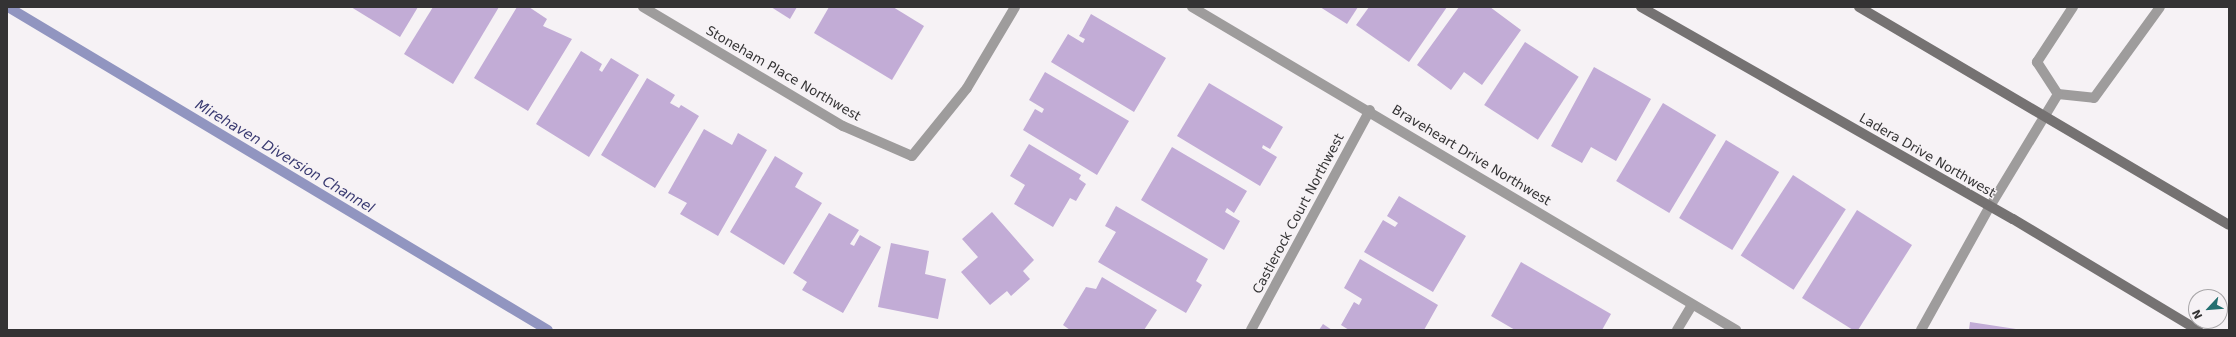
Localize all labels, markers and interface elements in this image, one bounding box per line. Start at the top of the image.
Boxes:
street label: Stoneham Place Northwest [703,23,863,125]
water label: Mirehaven Diversion Channel [192,96,378,216]
street label: Braveheart Drive Northwest [1389,102,1553,210]
street label: Ladera Drive Northwest [1856,111,1998,201]
street label: Castlerock Court Northwest [1250,131,1348,297]
north arrow [2188,289,2228,329]
text: N [2190,307,2206,321]

